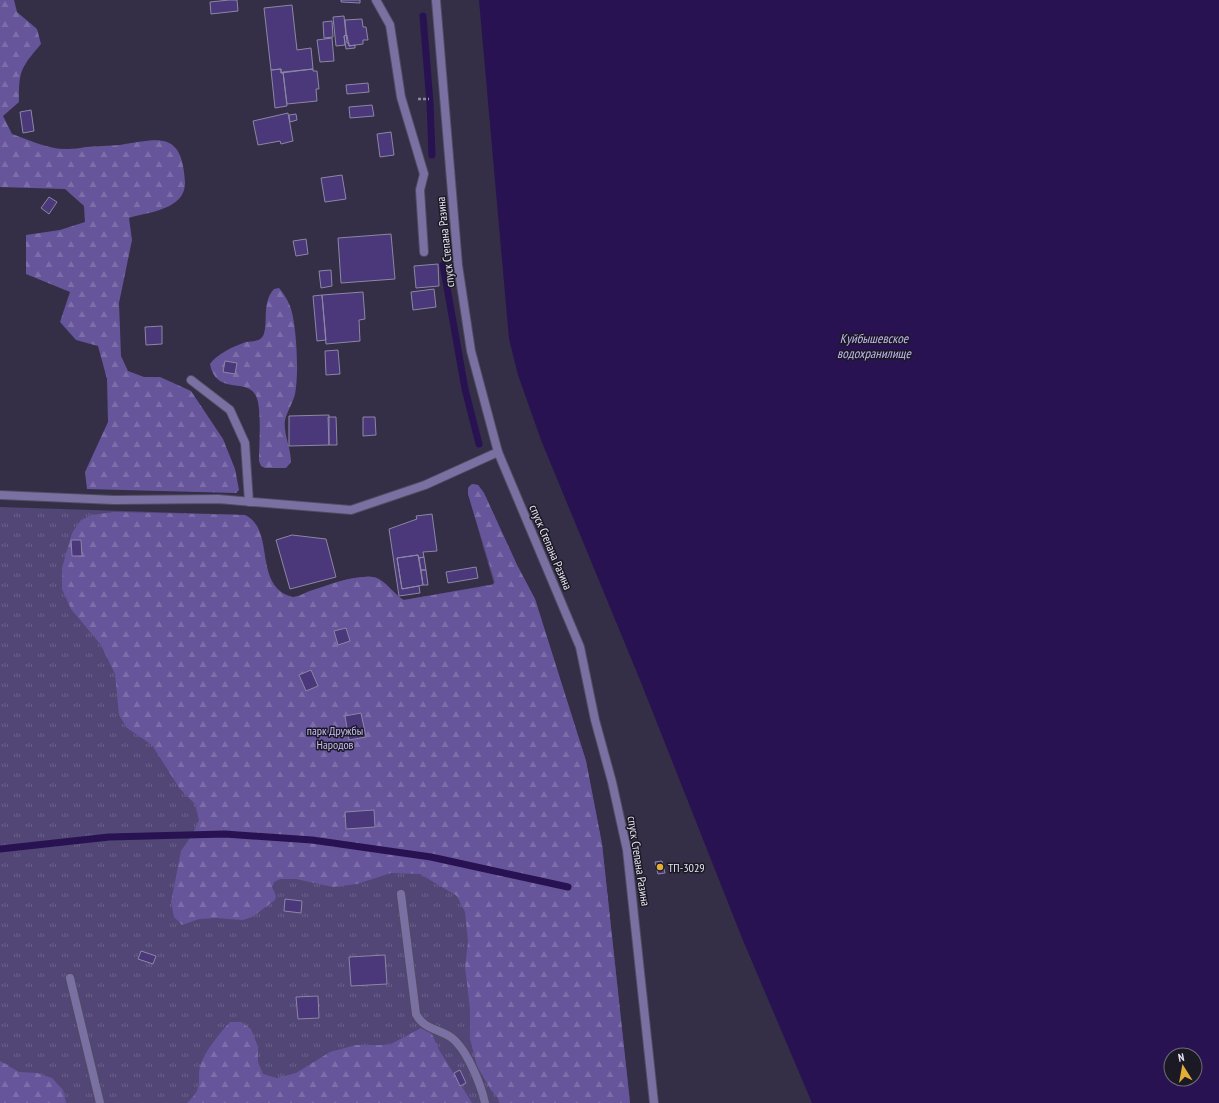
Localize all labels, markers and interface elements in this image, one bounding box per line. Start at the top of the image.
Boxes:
street label: спуск Степана Разина [433,196,457,288]
water label: Куйбышевское водохранилище [837,330,913,362]
street label: спуск Степана Разина [526,502,576,592]
park label: парк Дружбы Народов [307,723,363,752]
street label: спуск Степана Разина [624,815,654,907]
place label: ТП-3029 [668,860,705,875]
marker: ТП-3029 [655,862,665,872]
north arrow [1163,1047,1203,1087]
text: N [1177,1050,1185,1065]

